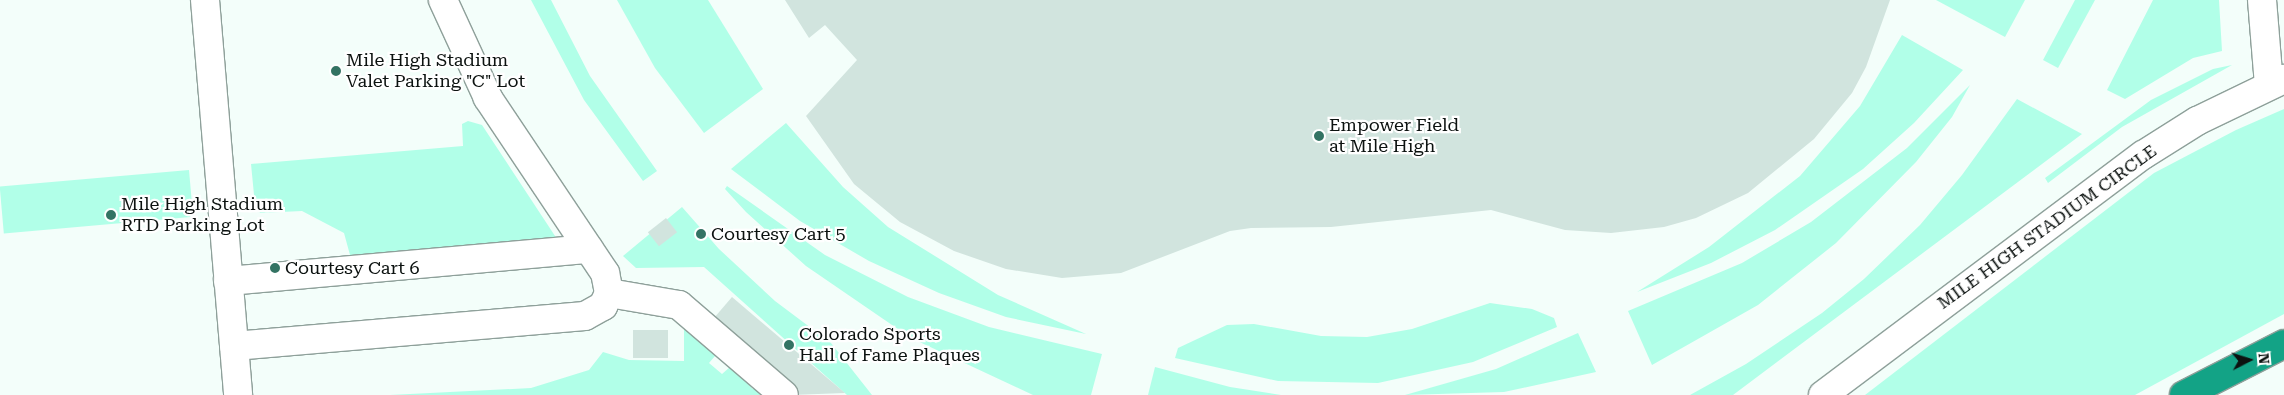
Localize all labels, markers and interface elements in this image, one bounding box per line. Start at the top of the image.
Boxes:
place label: Mile High Stadium Valet Parking "C" Lot [346,50,525,92]
marker: Mile High Stadium Valet Parking "C" Lot [330,65,342,77]
place label: Empower Field at Mile High [1329,115,1459,158]
marker: Empower Field at Mile High [1313,130,1325,142]
street label: MILE HIGH STADIUM CIRCLE [1933,140,2161,314]
place label: Mile High Stadium RTD Parking Lot [121,194,283,236]
marker: Mile High Stadium RTD Parking Lot [105,209,117,221]
place label: Courtesy Cart 5 [711,223,846,245]
marker: Courtesy Cart 5 [695,228,707,240]
place label: Courtesy Cart 6 [285,257,420,279]
marker: Courtesy Cart 6 [269,262,281,274]
place label: Colorado Sports Hall of Fame Plaques [799,324,980,366]
north arrow [2224,335,2274,385]
marker: Colorado Sports Hall of Fame Plaques [783,339,795,351]
text: N [2256,353,2272,365]

